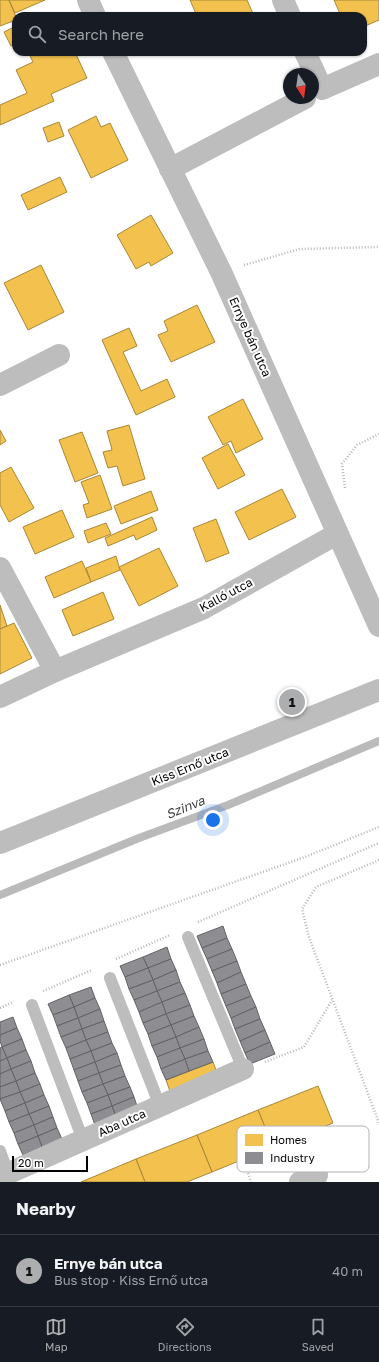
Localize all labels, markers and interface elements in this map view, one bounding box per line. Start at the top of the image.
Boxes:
search box [12,12,367,56]
icon: search [26,23,48,45]
text: Search here [58,25,144,43]
north arrow [283,68,319,104]
street label: Ernye bán utca [226,295,275,379]
street label: Kalló utca [197,574,255,615]
pin: 1 [279,687,305,717]
street label: Kiss Ernő utca [149,744,231,789]
water label: Szinva [163,792,207,822]
your location [203,810,223,830]
street label: Aba utca [96,1105,148,1140]
legend [237,1126,369,1172]
text: Homes [270,1133,307,1146]
text: Industry [270,1151,315,1164]
scale bar [12,1154,88,1173]
text: 20 m [18,1156,44,1169]
text: Nearby [16,1198,76,1219]
text: Ernye bán utca [54,1254,162,1272]
text: 1 [26,1263,32,1279]
text: 40 m [332,1263,363,1279]
text: Bus stop · Kiss Ernő utca [54,1272,208,1288]
tab: Map [45,1316,68,1353]
tab: Directions [158,1316,212,1353]
tab: Saved [302,1316,334,1353]

